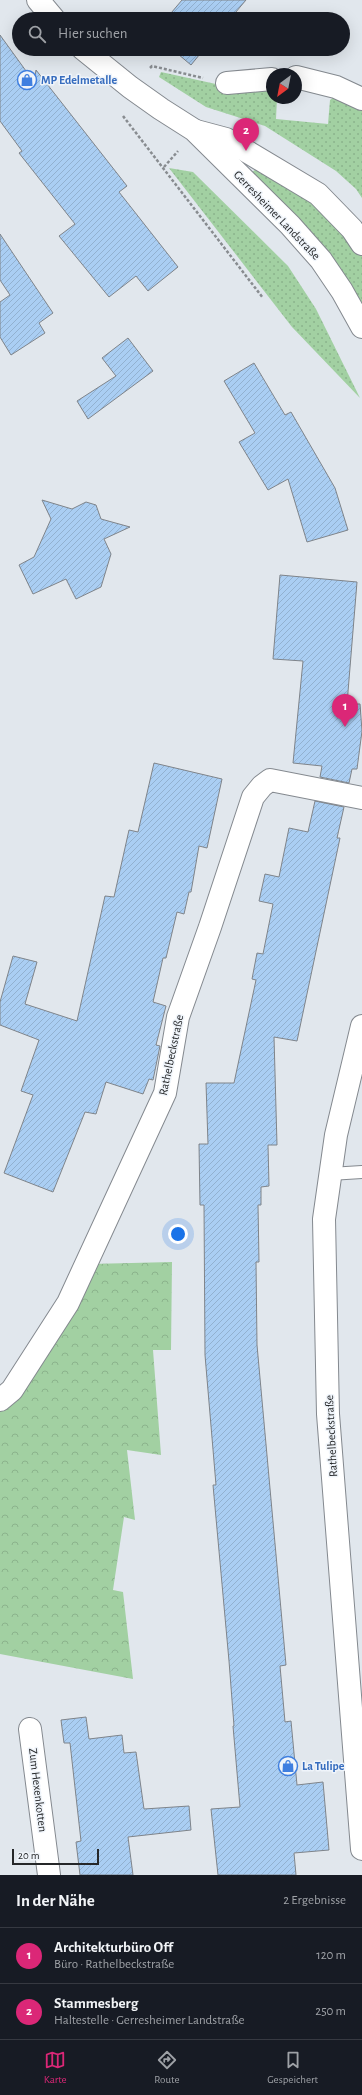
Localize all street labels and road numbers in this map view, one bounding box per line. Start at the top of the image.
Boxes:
street label: Gerresheimer Landstraße [232,168,322,262]
street label: Rathelbeckstraße [157,1014,185,1096]
street label: Rathelbeckstraße [323,1395,339,1477]
street label: Zum Hexenkotten [27,1747,49,1833]

